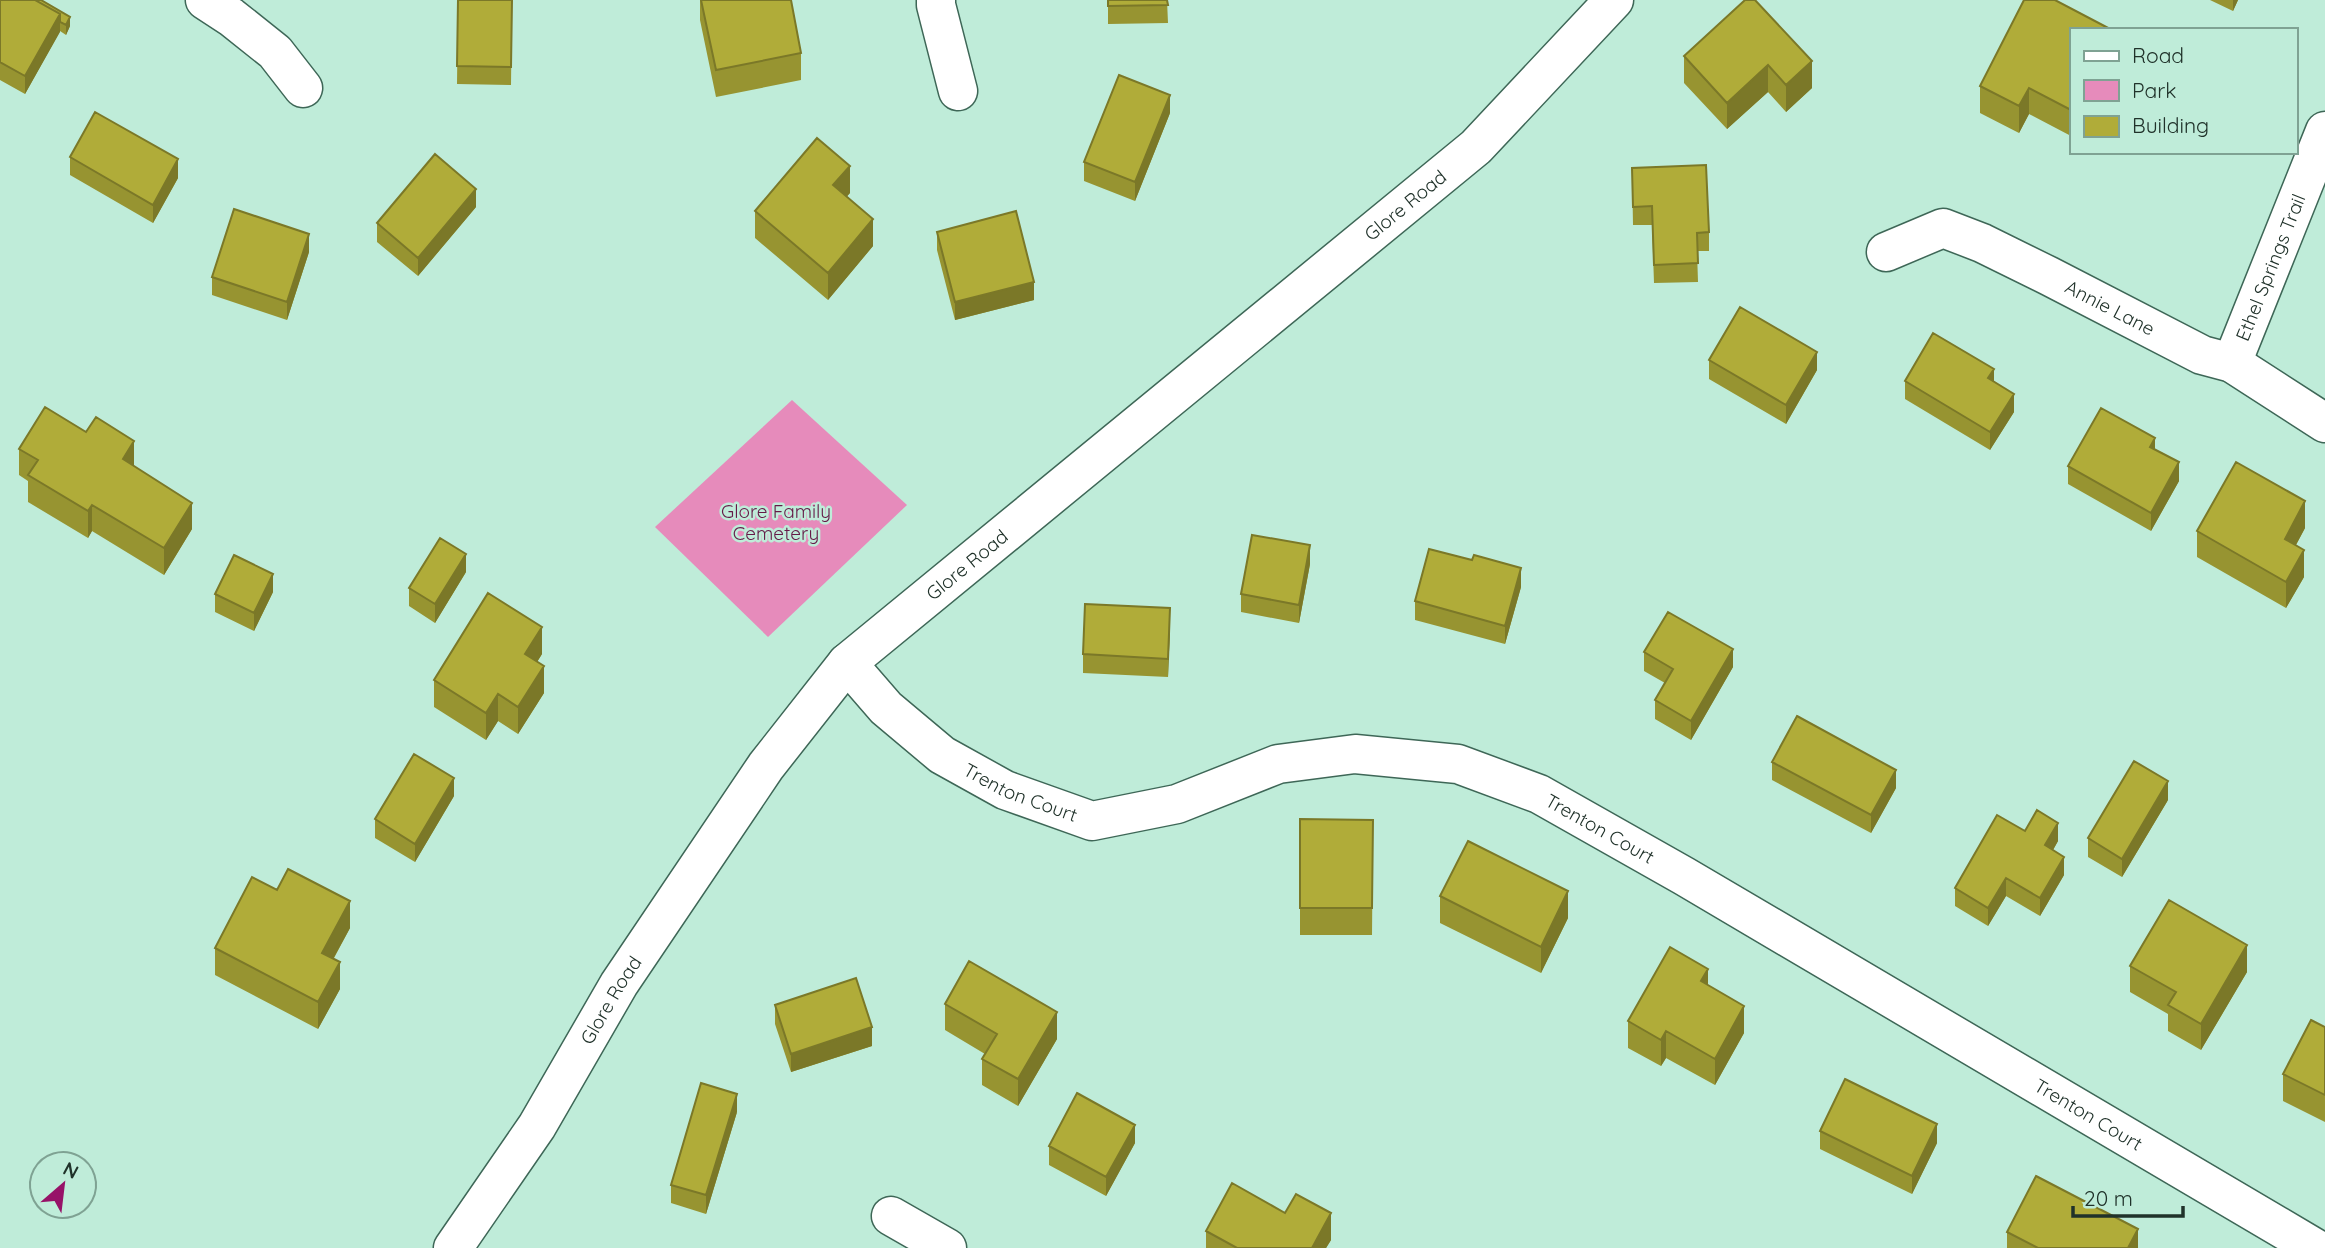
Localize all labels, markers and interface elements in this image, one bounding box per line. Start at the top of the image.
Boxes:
legend [2070,28,2297,154]
text: Road [2132,42,2184,68]
text: Park [2132,77,2176,103]
text: Building [2132,112,2209,138]
street label: Glore Road [1359,164,1451,246]
street label: Ethel Springs Trail [2230,190,2311,344]
street label: Annie Lane [2061,274,2159,341]
park label: Glore Family Cemetery [721,499,831,545]
street label: Glore Road [921,524,1013,605]
street label: Trenton Court [959,757,1081,827]
street label: Trenton Court [1541,788,1659,869]
street label: Glore Road [575,951,646,1048]
street label: Trenton Court [2030,1073,2147,1156]
north arrow [28,1150,98,1220]
text: N [59,1156,83,1184]
scale bar [2073,1174,2183,1218]
text: 20 m [2084,1185,2133,1211]

